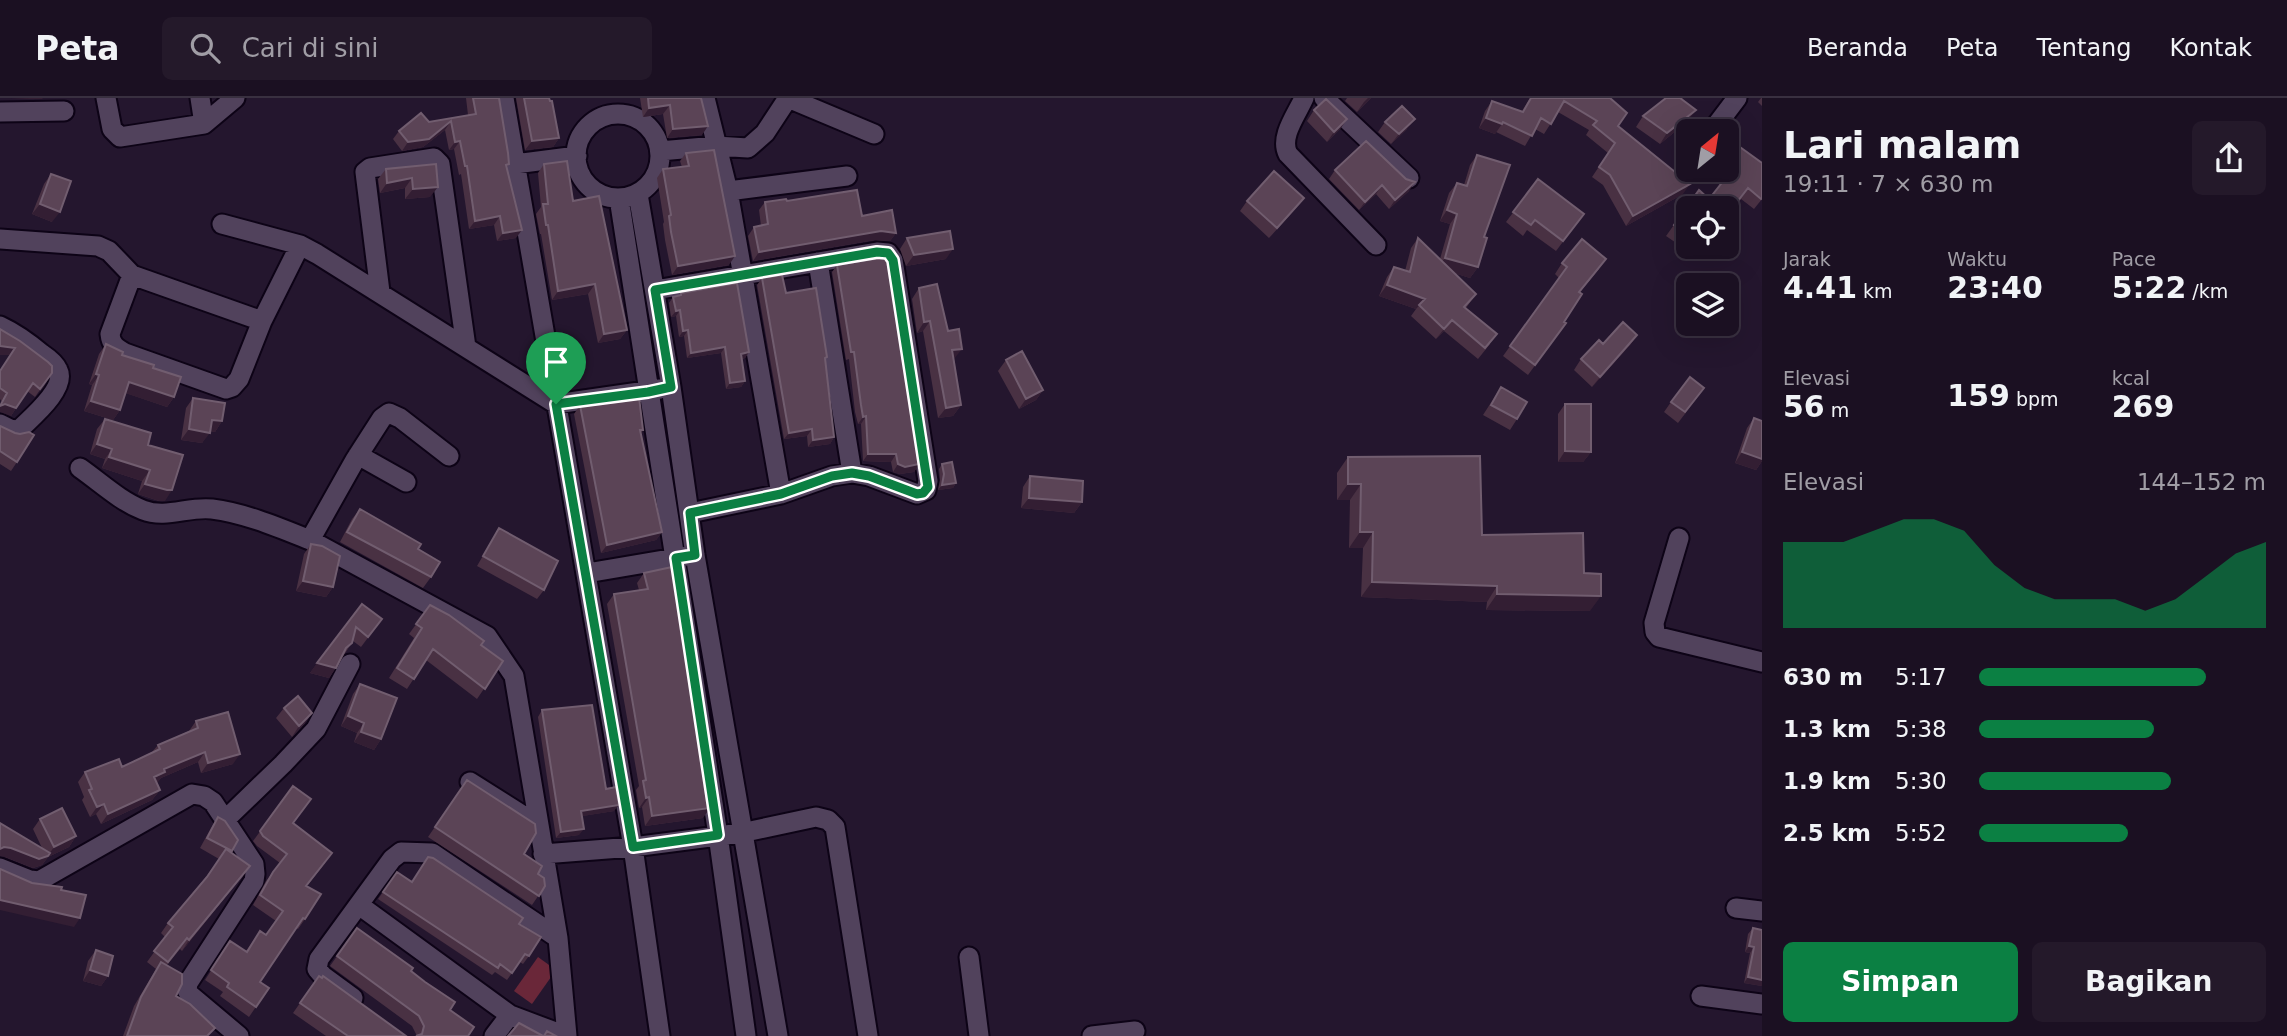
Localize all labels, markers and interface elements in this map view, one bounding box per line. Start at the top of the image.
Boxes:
search box [162,17,652,80]
text: Peta [35,29,120,68]
icon: search [186,29,224,67]
text: Cari di sini [242,33,378,63]
text: Beranda [1807,34,1908,62]
text: Peta [1946,34,1998,62]
text: Tentang [2036,34,2132,62]
text: Kontak [2170,34,2252,62]
north arrow [1676,119,1740,182]
map controls [1676,119,1739,336]
button: share [2192,121,2266,195]
text: Lari malam [1783,123,2021,167]
text: 19:11 · 7 × 630 m [1783,171,1993,197]
button: locate [1676,196,1739,259]
text: Jarak [1783,248,1831,270]
text: Waktu [1947,248,2007,270]
text: Pace [2112,248,2156,270]
text: 4.41 [1783,270,1857,305]
text: 23:40 [1947,270,2043,305]
text: 5:22 [2112,270,2186,305]
button: layers [1676,273,1739,336]
text: km [1857,280,1893,302]
text: /km [2186,280,2228,302]
pin [526,332,586,404]
icon: arrive [537,343,575,381]
text: Elevasi [1783,367,1850,389]
text: kcal [2112,367,2150,389]
text: 159 [1947,378,2010,413]
text: bpm [2010,388,2059,410]
text: 56 [1783,389,1825,424]
text: 269 [2112,389,2174,424]
text: m [1825,399,1849,421]
text: Elevasi [1783,469,1864,495]
text: 144–152 m [2137,469,2266,495]
text: 630 m [1783,664,1863,690]
text: 5:17 [1895,664,1947,690]
text: 1.3 km [1783,716,1871,742]
text: 5:38 [1895,716,1947,742]
text: 1.9 km [1783,768,1871,794]
text: 5:30 [1895,768,1947,794]
text: 2.5 km [1783,820,1871,846]
text: 5:52 [1895,820,1947,846]
button: Simpan [1783,942,2018,1022]
button: Bagikan [2032,942,2266,1022]

